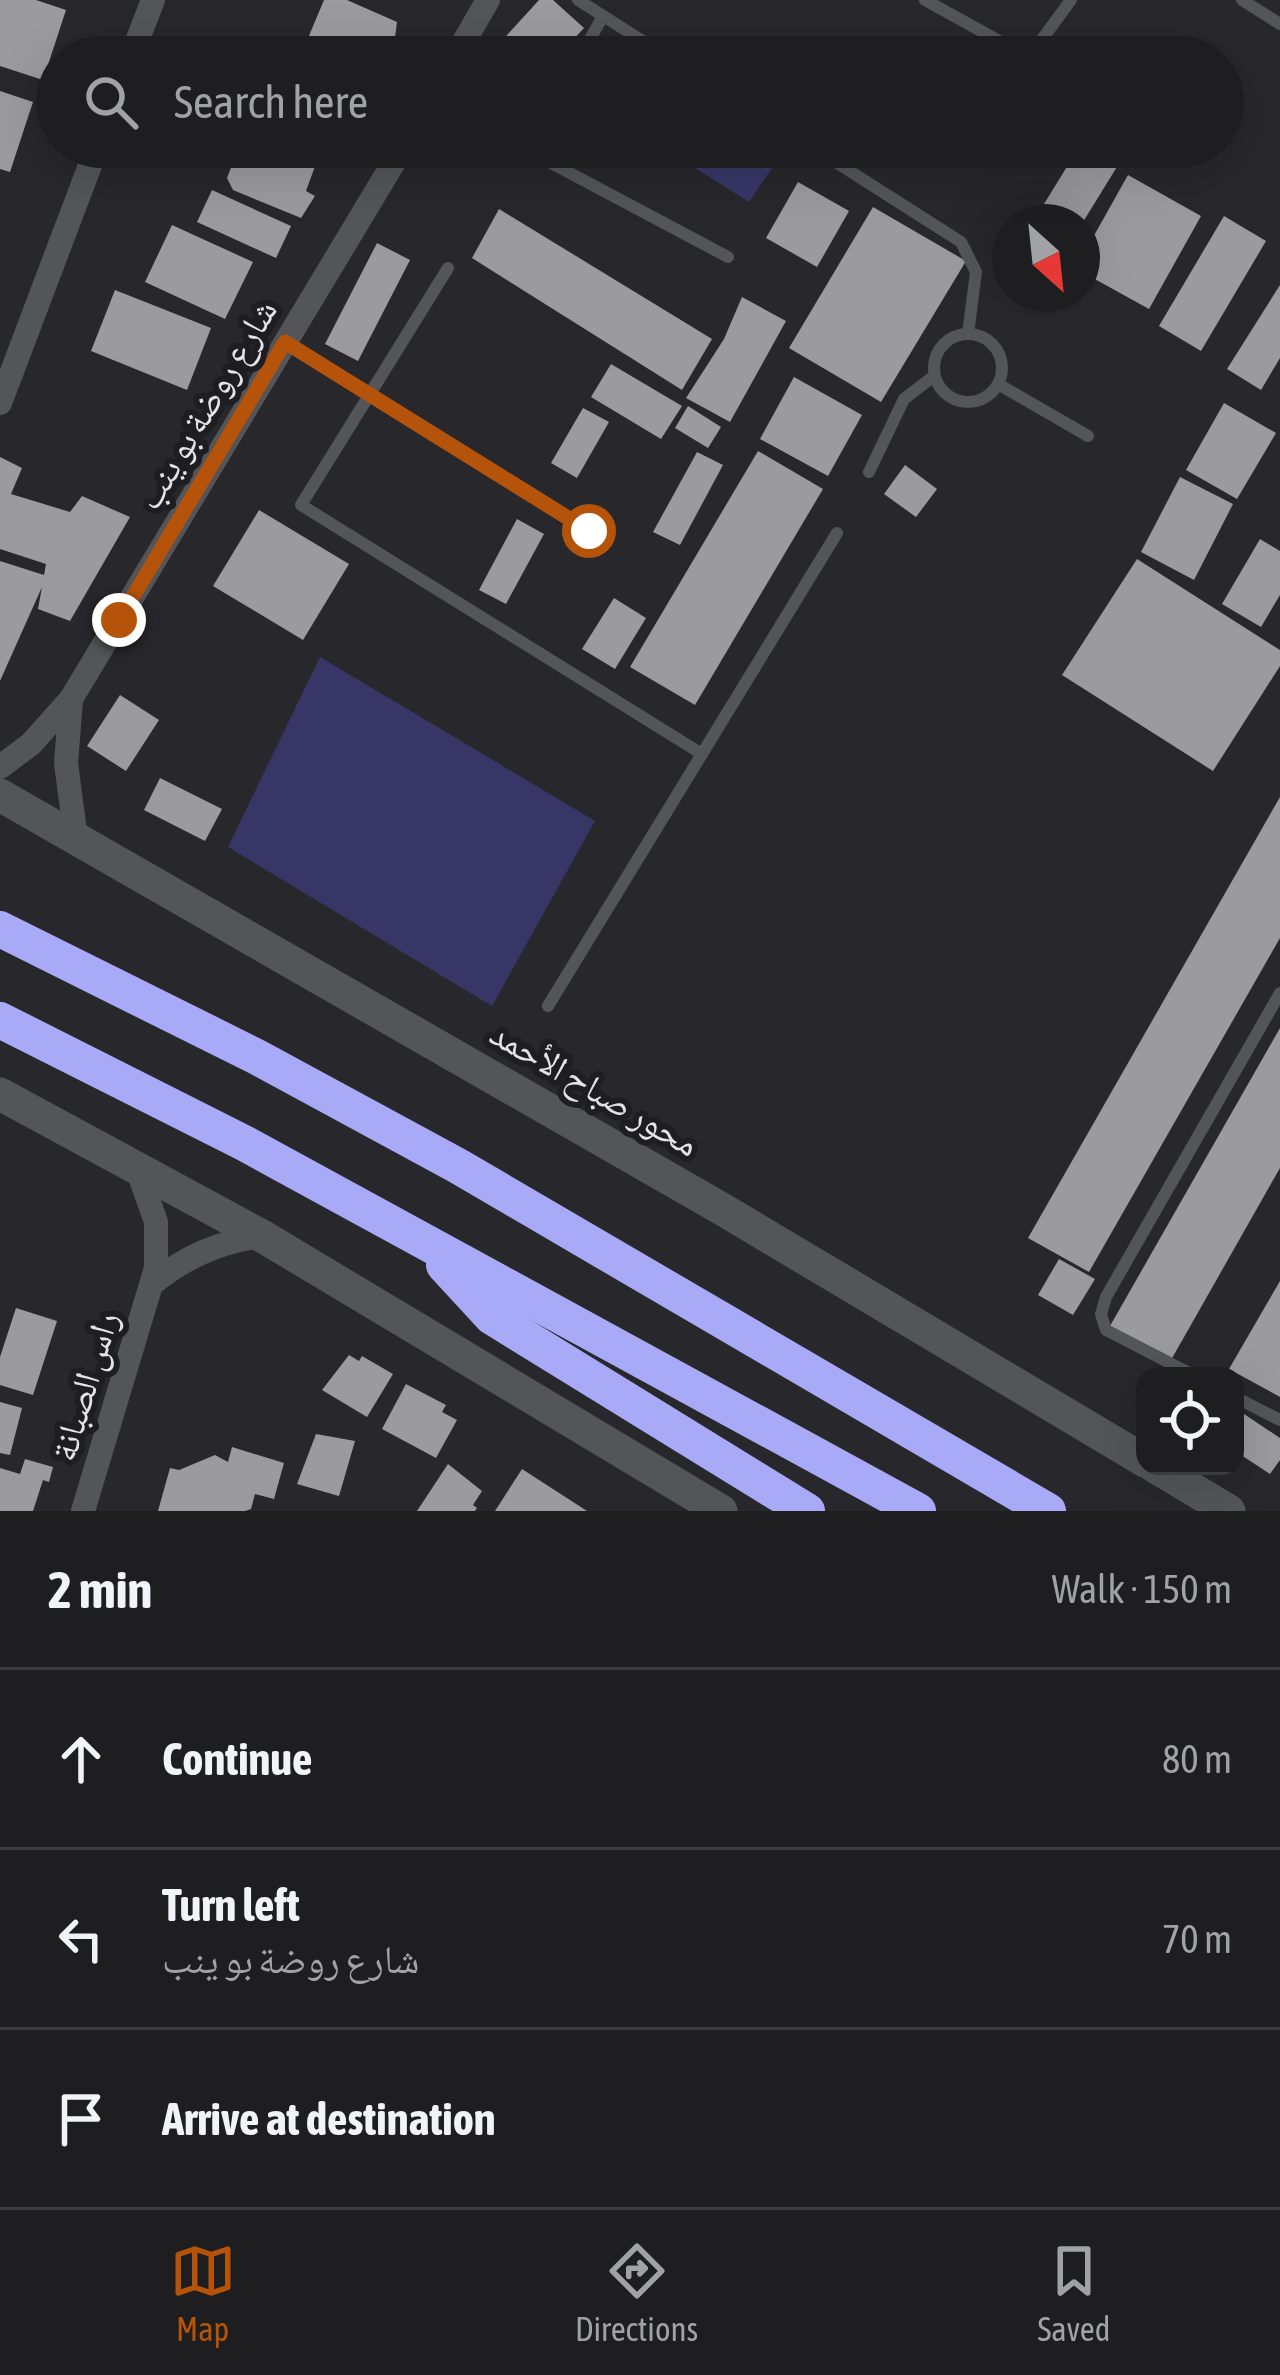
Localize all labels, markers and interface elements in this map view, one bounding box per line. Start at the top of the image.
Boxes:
search box [36,36,1244,168]
icon: search [78,69,144,135]
text: Search here [174,76,368,128]
north arrow [992,204,1100,312]
street label: شارع روضة بو ينب [127,291,287,518]
route start [562,504,616,558]
route end [92,593,146,647]
street label: محور صباح الأحمد [482,1011,707,1166]
street label: راس الصبانة [41,1306,128,1466]
map controls [1136,1367,1244,1475]
button: locate [1136,1367,1244,1475]
text: 2 min [48,1560,152,1619]
text: Walk · 150 m [1052,1567,1232,1611]
icon: ahead [48,1726,114,1792]
text: Continue [162,1733,313,1785]
text: 80 m [1162,1737,1232,1781]
text: Turn left [162,1879,300,1931]
icon: left [48,1906,114,1972]
text: 70 m [1162,1917,1232,1961]
text: شارع روضة بو ينب [162,1937,419,1981]
icon: arrive [48,2086,114,2152]
text: Arrive at destination [162,2093,496,2145]
tab: Map [170,2238,236,2348]
tab: Directions [575,2238,698,2348]
tab: Saved [1037,2238,1110,2348]

